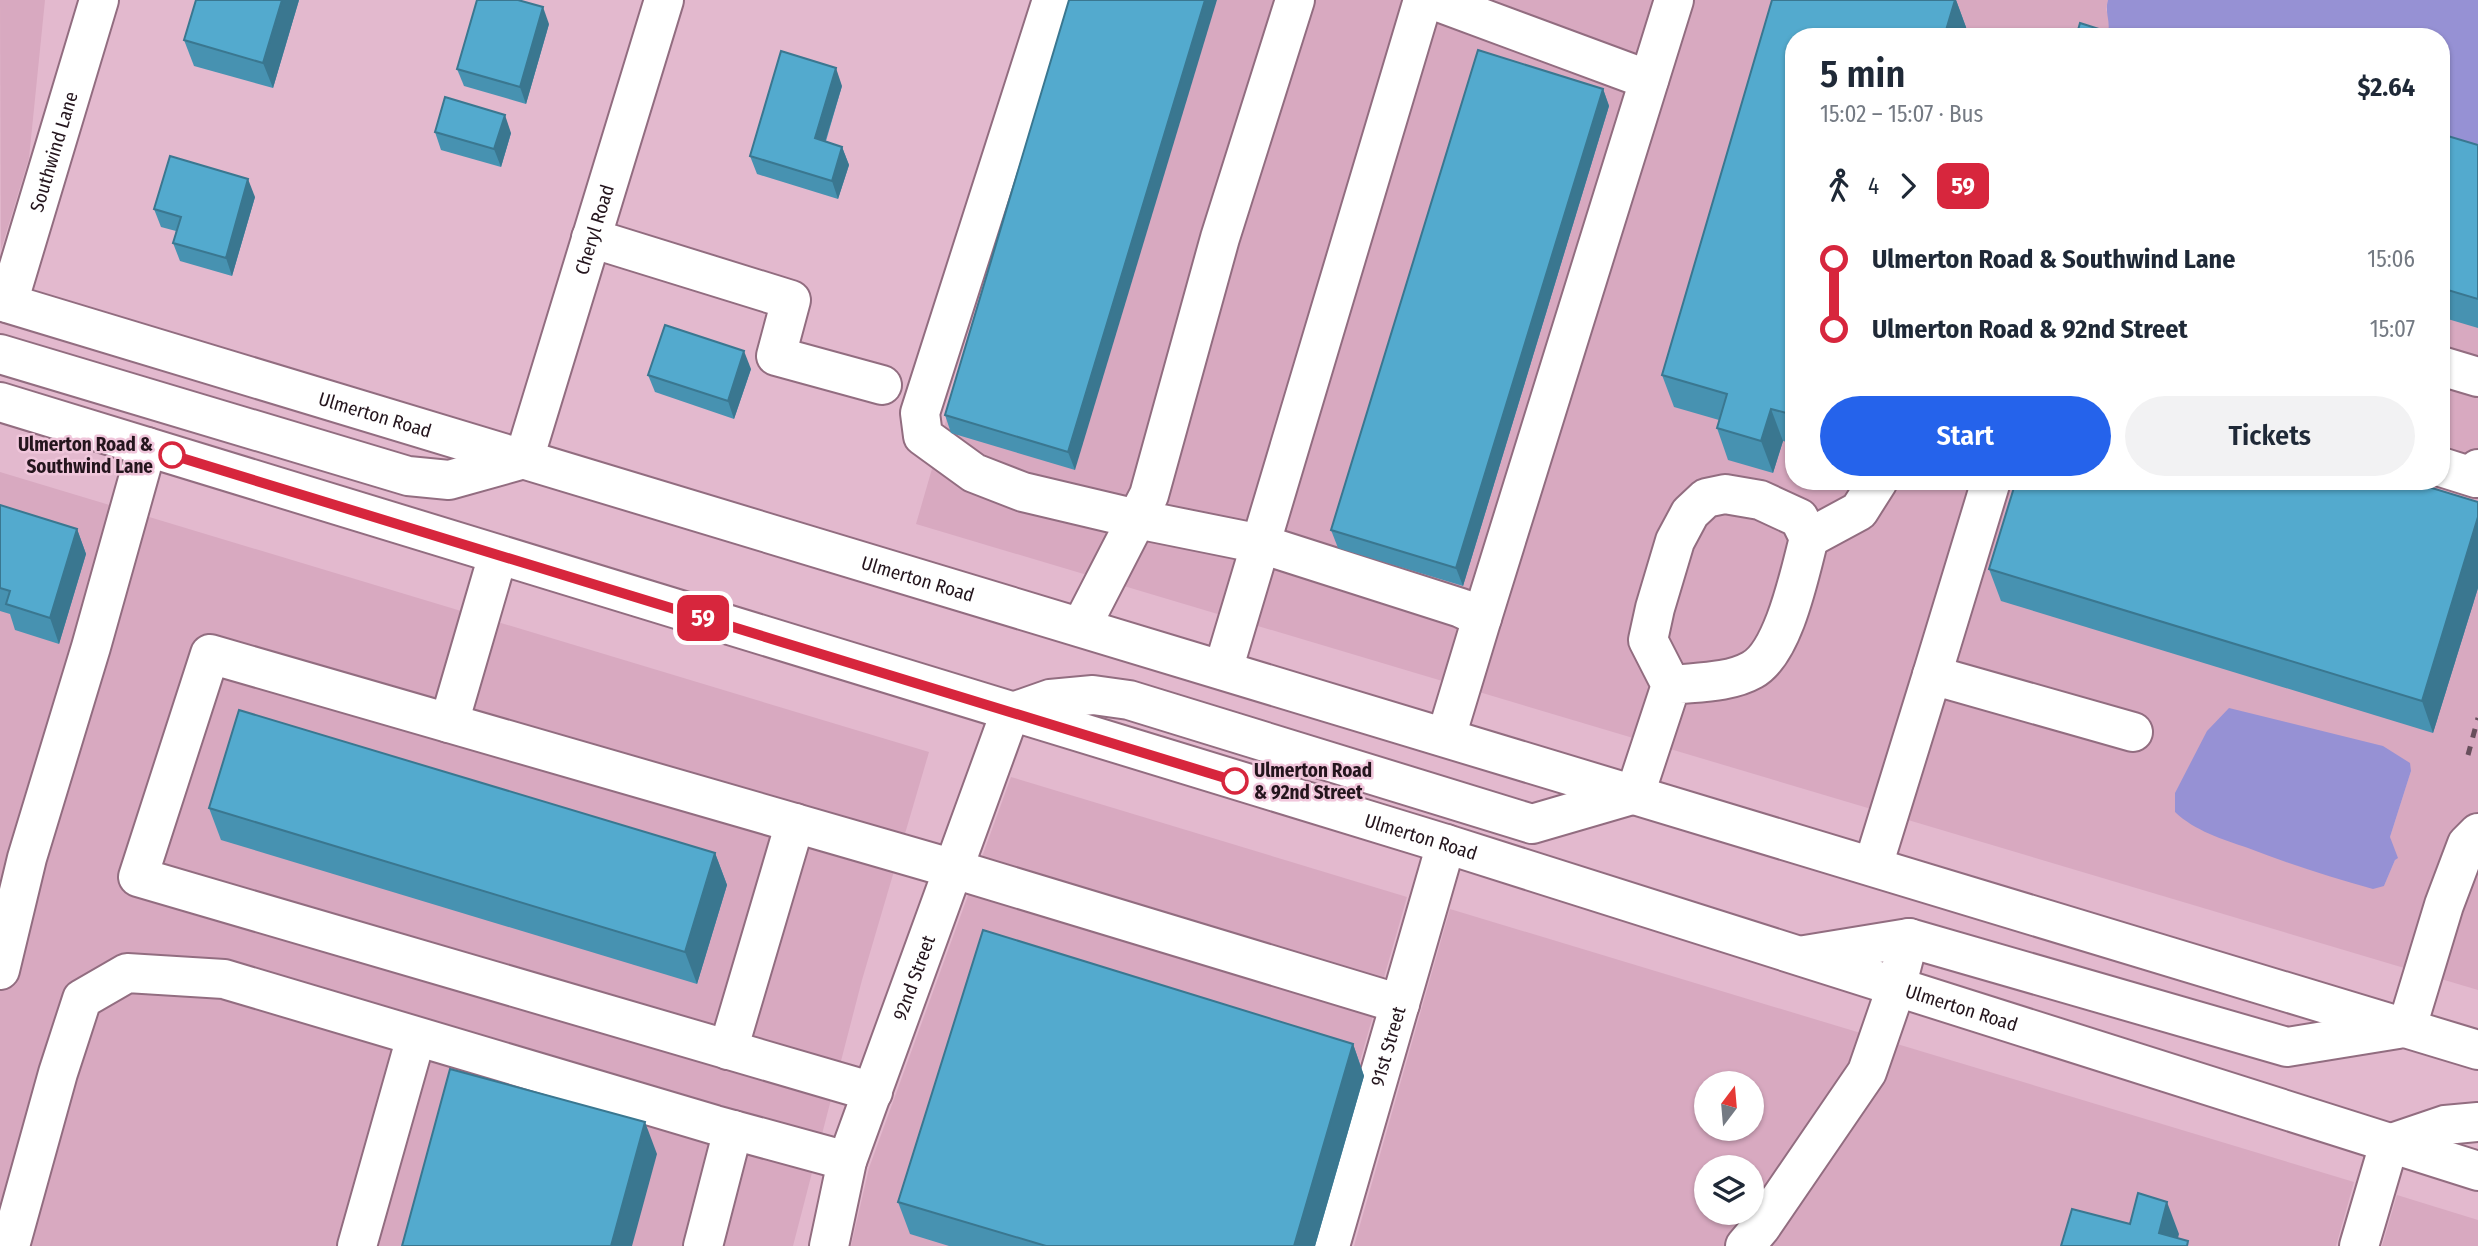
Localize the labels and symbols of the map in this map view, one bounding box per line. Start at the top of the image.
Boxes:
street label: Southwind Lane [25,89,83,215]
street label: Cheryl Road [570,182,619,277]
street label: Ulmerton Road [316,387,434,443]
place label: Ulmerton Road & Southwind Lane [18,433,153,478]
marker: Ulmerton Road & Southwind Lane [159,442,185,468]
street label: Ulmerton Road [859,551,977,607]
line badge: 59 [672,595,734,641]
place label: Ulmerton Road & 92nd Street [1254,759,1372,804]
marker: Ulmerton Road & 92nd Street [1222,768,1248,794]
street label: Ulmerton Road [1362,809,1480,865]
street label: 92nd Street [888,931,940,1023]
street label: Ulmerton Road [1902,979,2021,1036]
street label: 91st Street [1366,1003,1411,1089]
north arrow [1694,1071,1764,1141]

